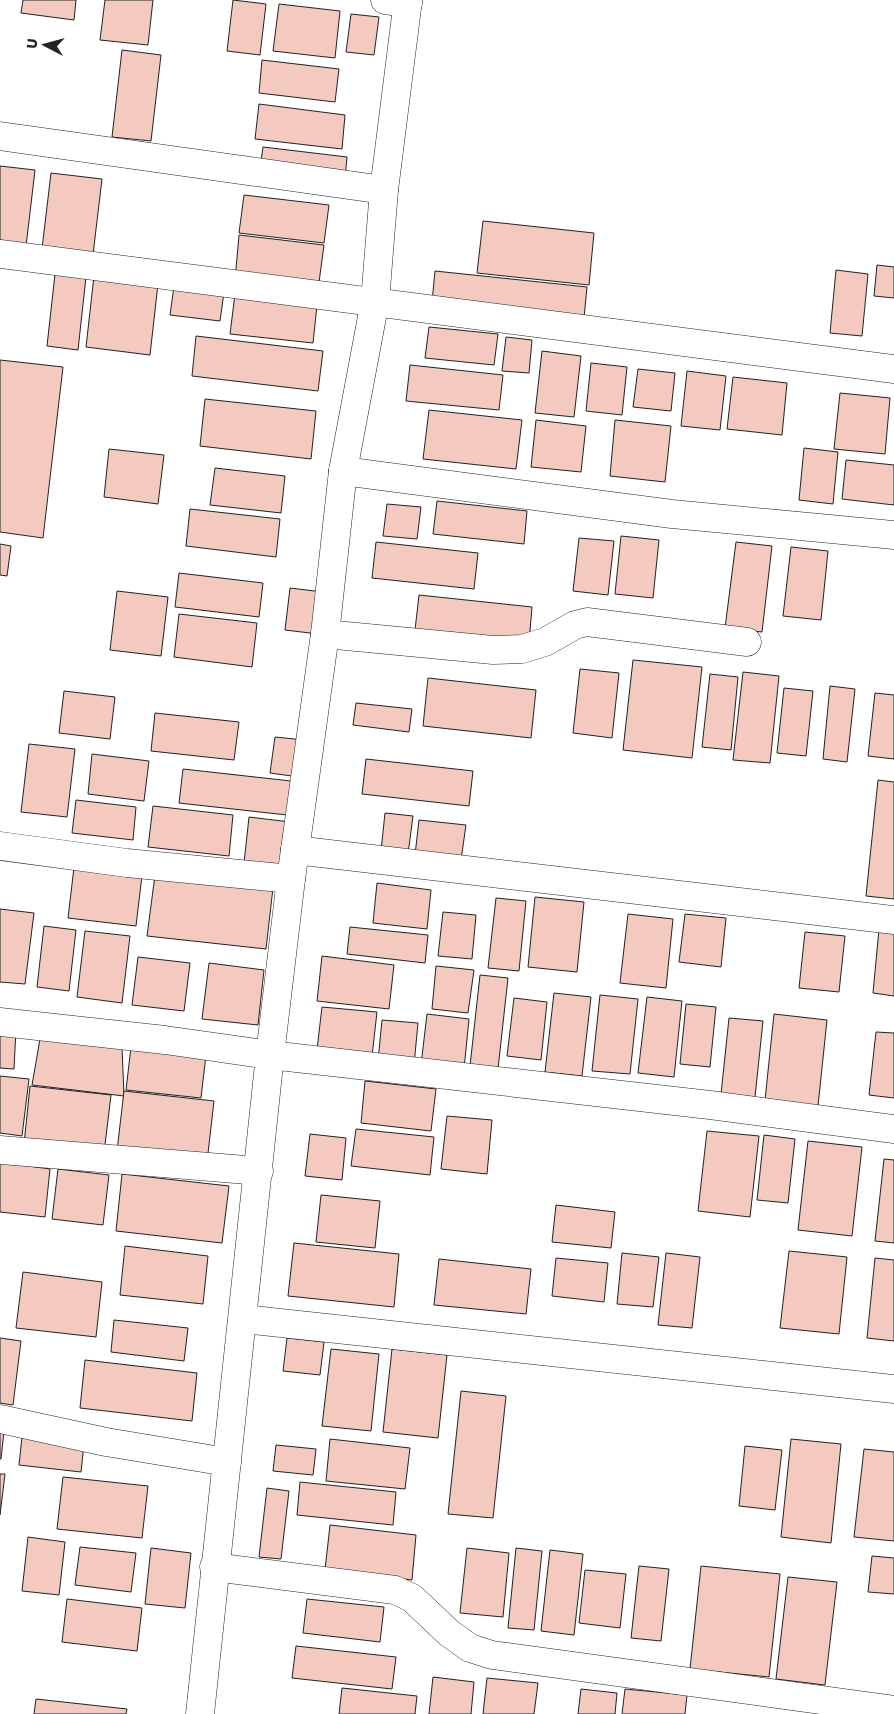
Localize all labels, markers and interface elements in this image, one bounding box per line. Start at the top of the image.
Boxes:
north arrow [20,20,70,70]
text: U [22,38,43,50]

